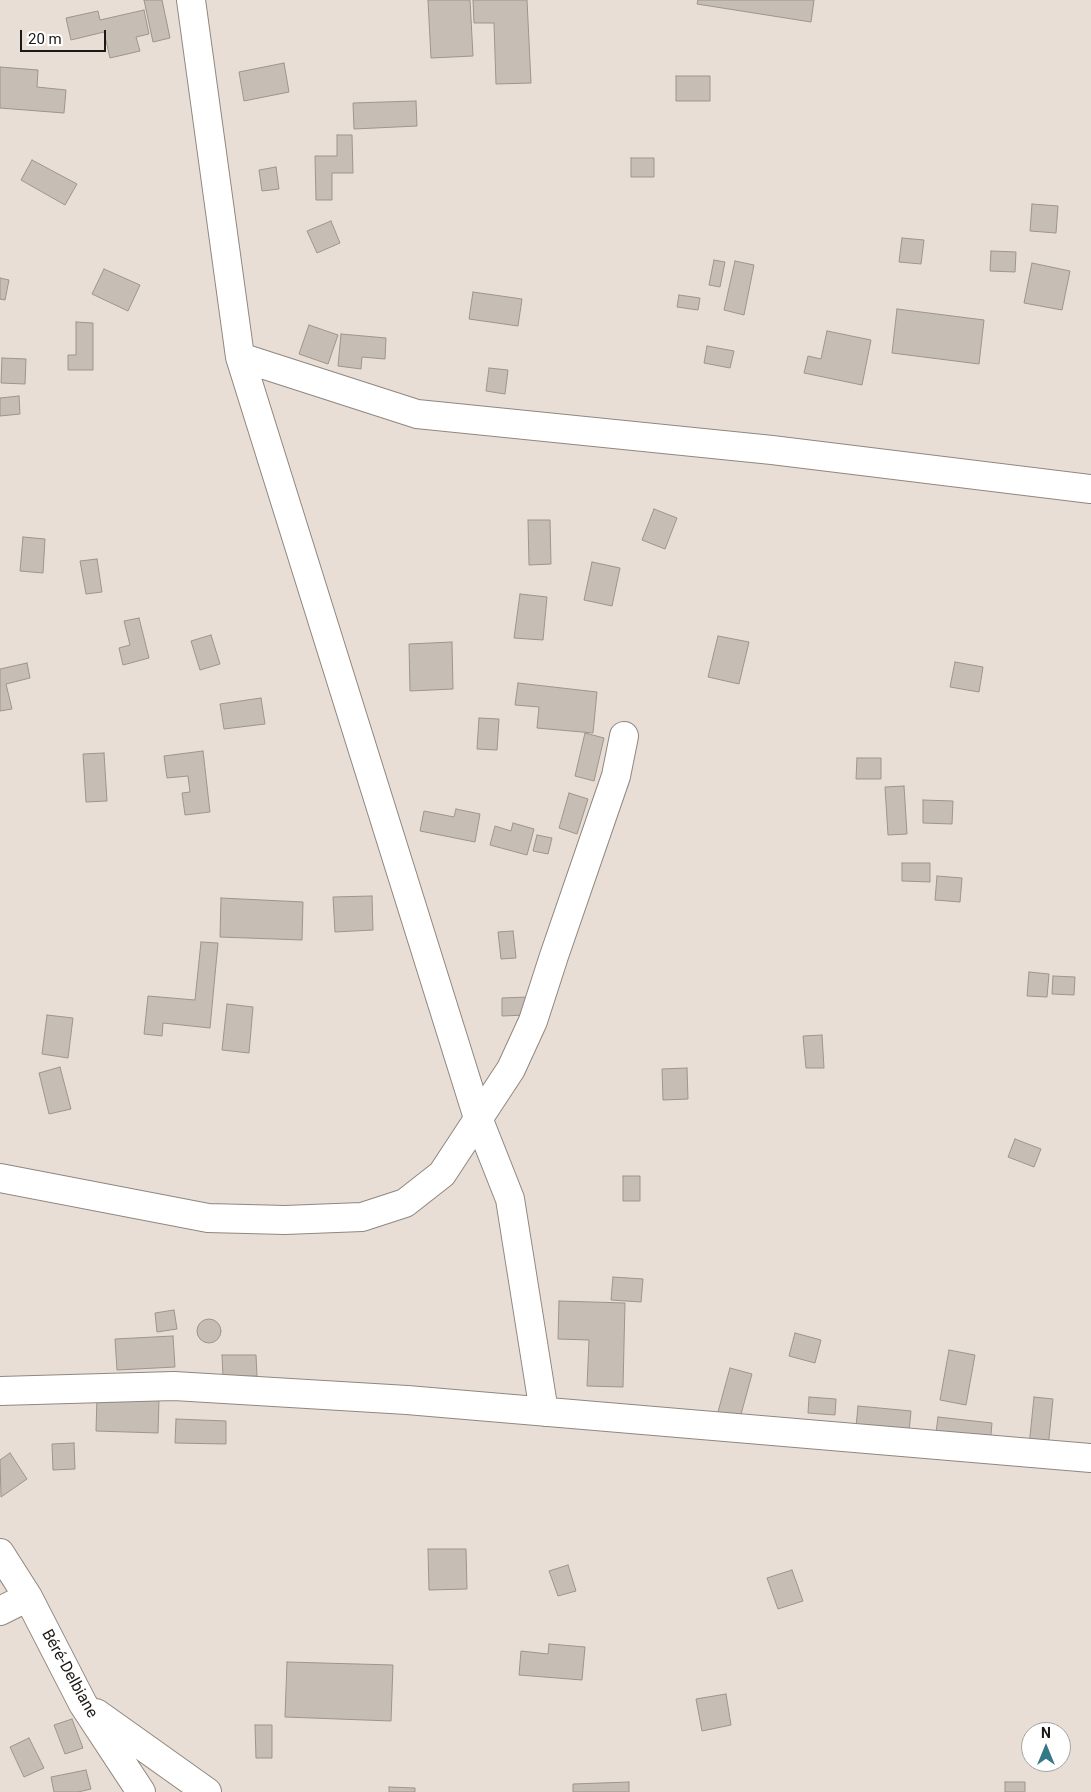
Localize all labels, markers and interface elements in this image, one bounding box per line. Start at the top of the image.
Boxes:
scale bar [22,20,109,52]
text: 20 m [28,30,62,48]
street label: Béré-Delbiane [37,1626,101,1722]
north arrow [1021,1722,1071,1772]
text: N [1041,1725,1051,1741]

